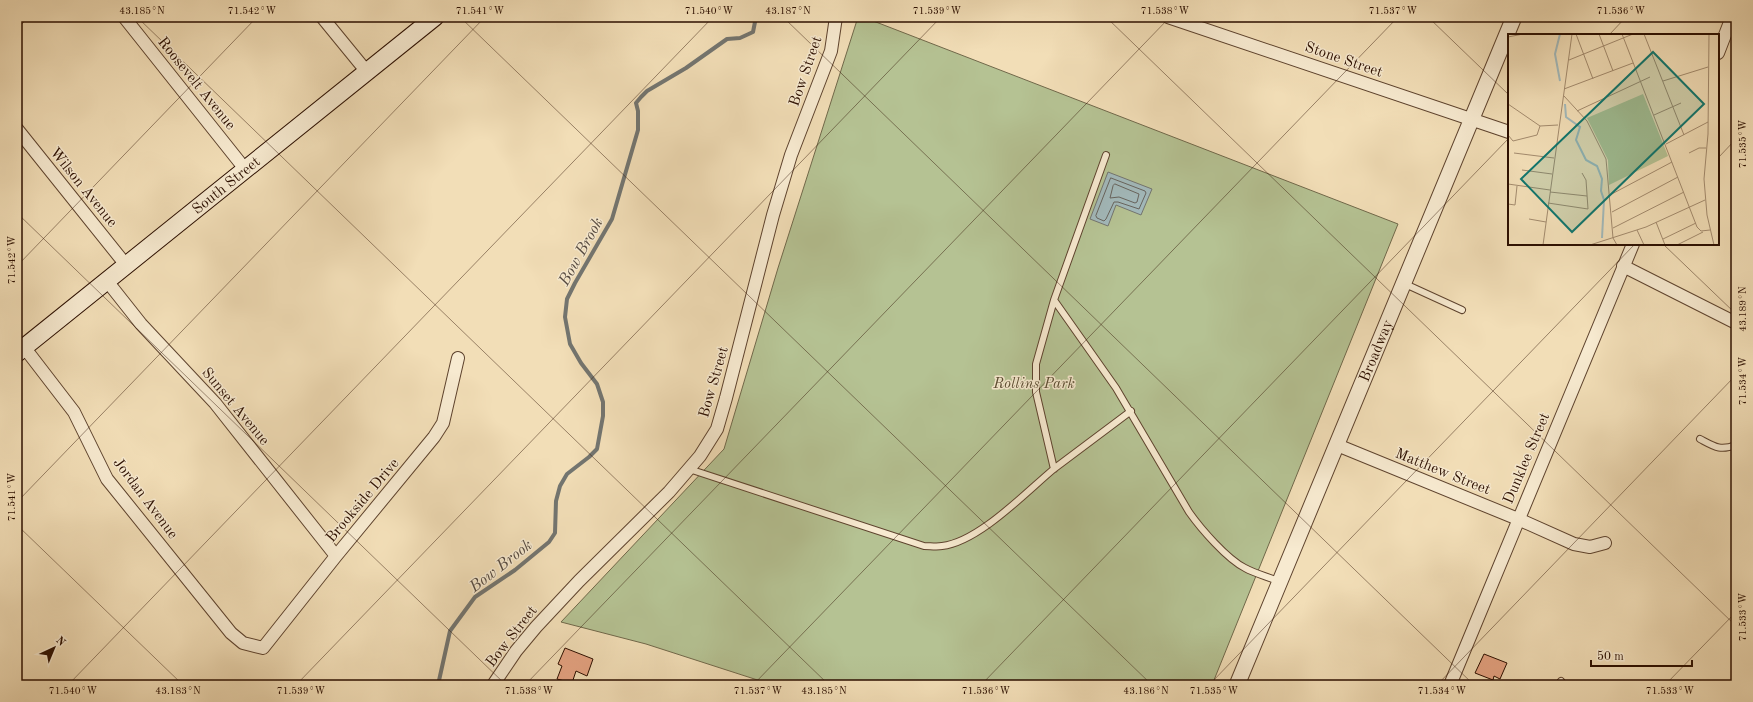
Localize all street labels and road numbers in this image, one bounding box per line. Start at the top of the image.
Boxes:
street label: Bow Street [787,34,825,109]
street label: Roosevelt Avenue [154,35,238,133]
street label: Stone Street [1303,40,1384,81]
street label: Wilson Avenue [46,145,119,231]
street label: South Street [190,155,264,218]
street label: Broadway [1358,318,1397,384]
street label: Bow Street [697,345,732,420]
street label: Sunset Avenue [198,365,271,449]
street label: Dunklee Street [1501,411,1553,506]
street label: Matthew Street [1393,446,1492,498]
street label: Jordan Avenue [110,456,180,542]
street label: Brookside Drive [324,456,403,546]
street label: Bow Street [484,603,541,670]

